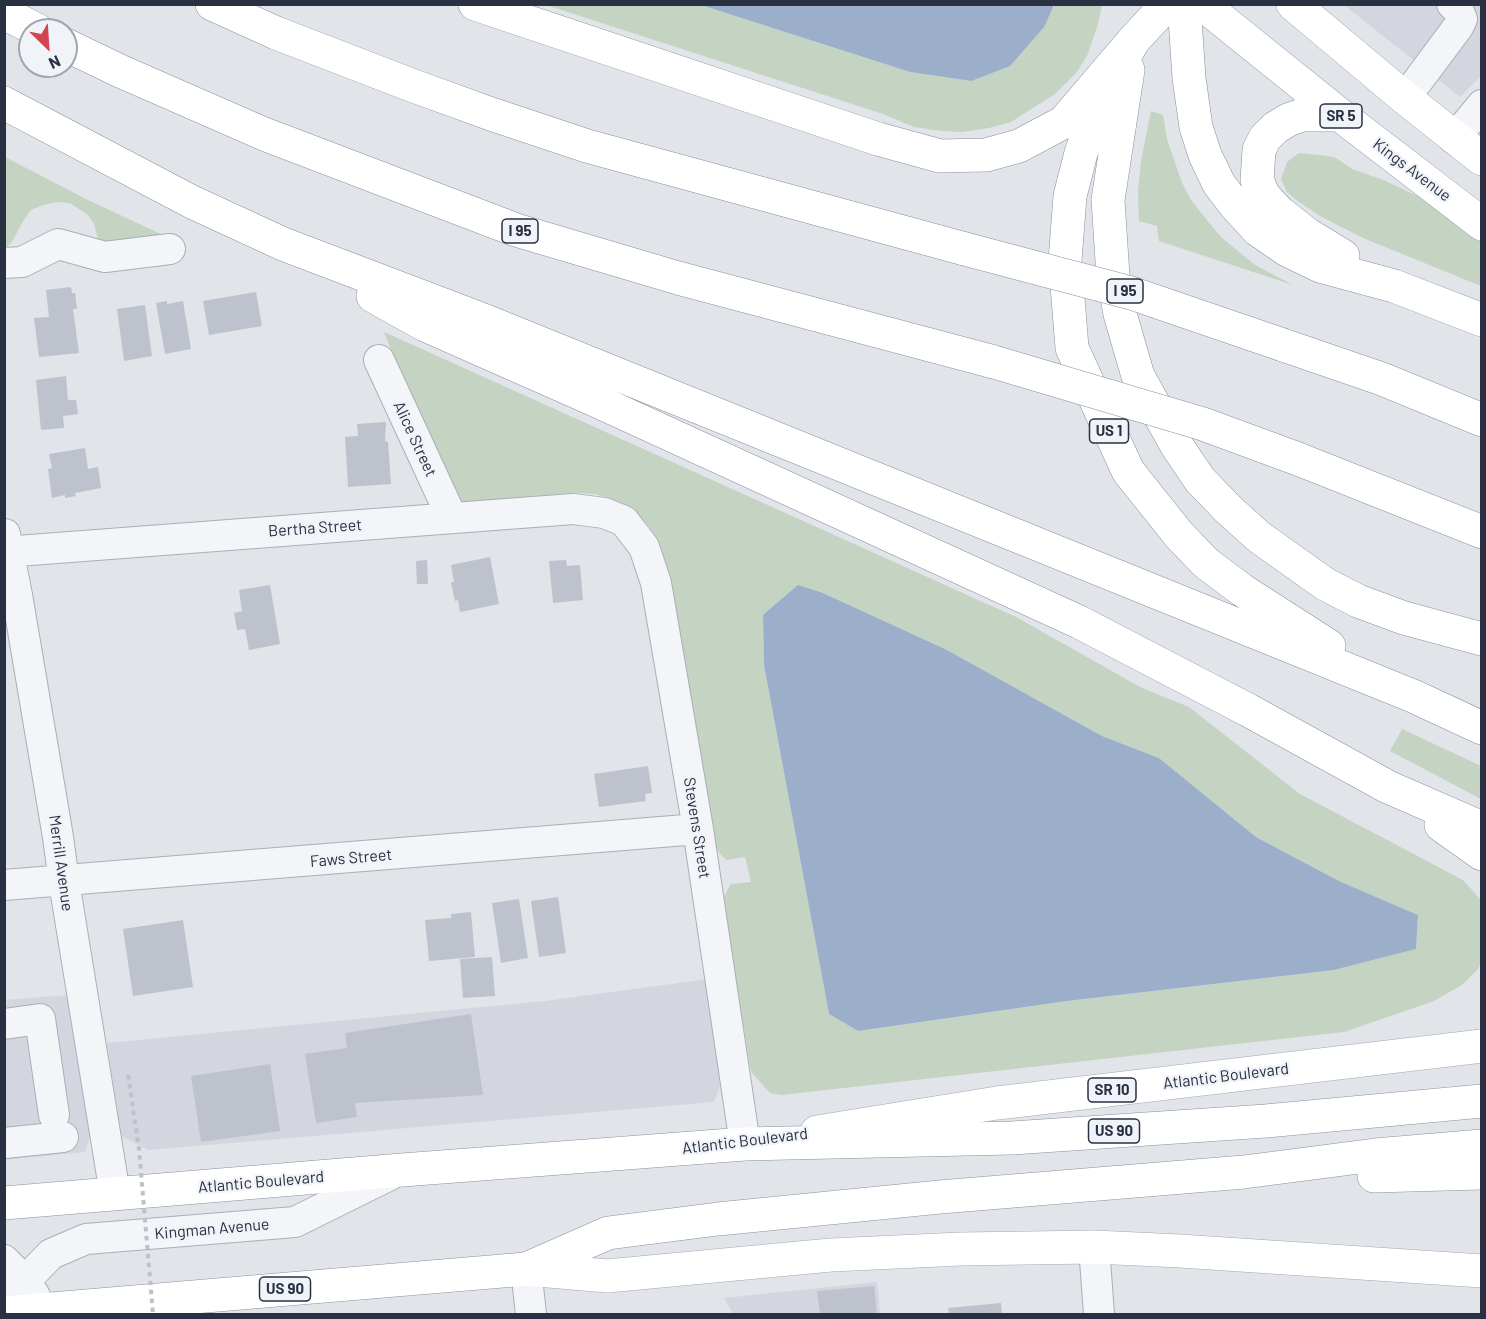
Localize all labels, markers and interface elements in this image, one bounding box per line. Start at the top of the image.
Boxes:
north arrow [18,18,78,78]
text: N [46,52,64,74]
road number: SR 5 [1320,104,1362,128]
street label: Kings Avenue [1369,134,1455,206]
road number: I 95 [502,219,538,243]
road number: I 95 [1107,279,1143,303]
street label: Alice Street [389,398,441,480]
road number: US 1 [1090,419,1128,443]
street label: Bertha Street [267,515,363,541]
street label: Stevens Street [680,776,714,880]
street label: Merrill Avenue [45,814,77,912]
street label: Faws Street [309,845,393,871]
street label: Atlantic Boulevard [1162,1059,1290,1093]
road number: SR 10 [1088,1078,1136,1102]
road number: US 90 [1088,1119,1140,1143]
street label: Atlantic Boulevard [681,1124,809,1158]
street label: Atlantic Boulevard [197,1167,325,1197]
street label: Kingman Avenue [154,1214,270,1244]
road number: US 90 [260,1277,310,1301]

